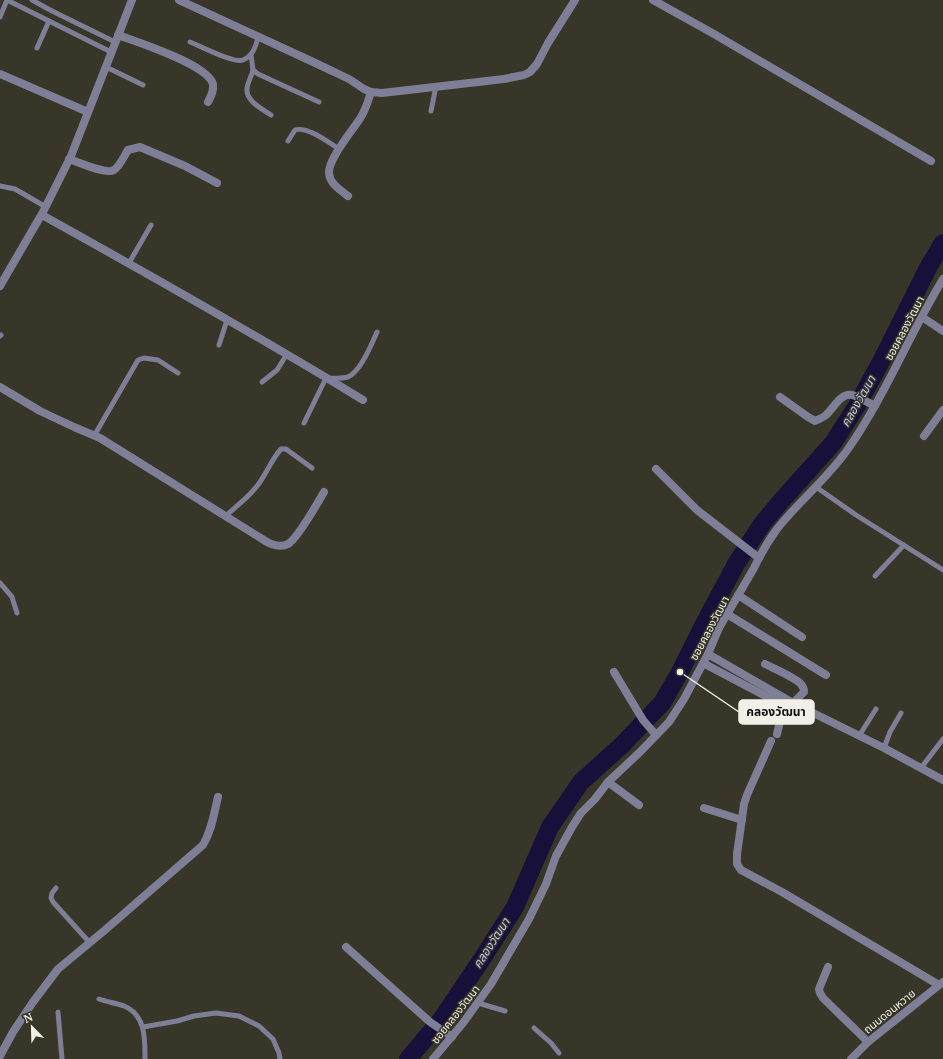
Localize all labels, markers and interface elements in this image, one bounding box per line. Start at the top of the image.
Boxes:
street label: ซอยคลองวัฒนา [881,293,927,363]
water label: คลองวัฒนา [837,371,880,430]
street label: ซอยคลองวัฒนา [686,593,732,663]
callout: คลองวัฒนา [739,700,814,724]
text: คลองวัฒนา [746,703,806,720]
water label: คลองวัฒนา [468,914,514,971]
street label: ซอยคลองวัฒนา [427,981,483,1047]
street label: ถนนดอนหวาย [860,985,918,1037]
north arrow [12,1007,52,1047]
text: N [21,1009,35,1026]

